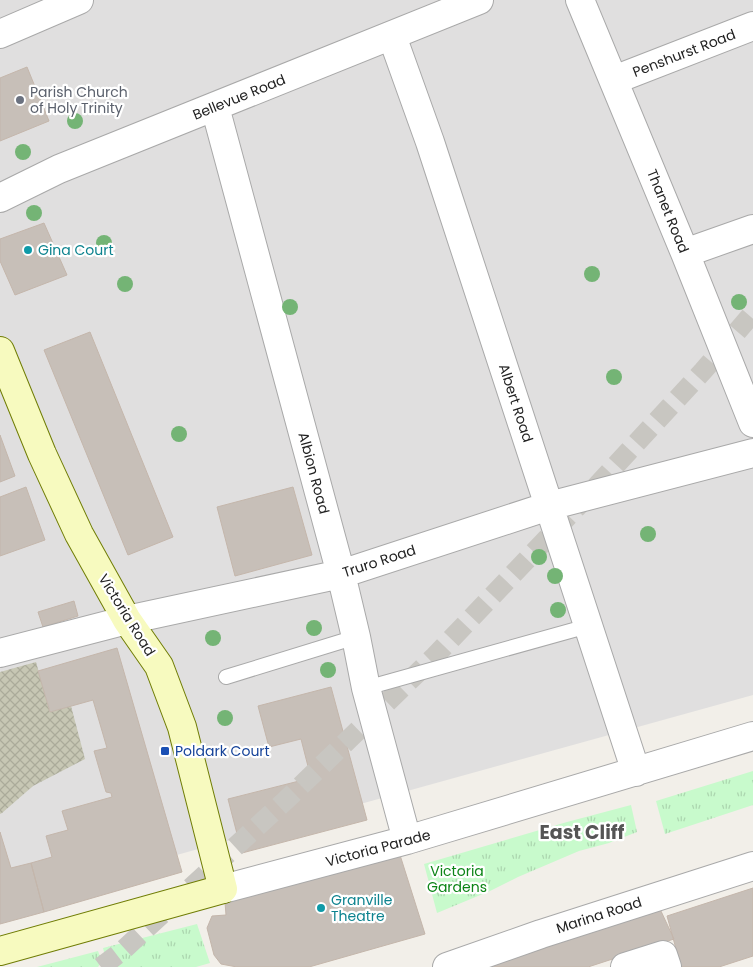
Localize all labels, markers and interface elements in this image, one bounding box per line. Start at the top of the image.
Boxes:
street label: Penshurst Road [630,24,738,82]
street label: Bellevue Road [190,69,288,125]
place label: Parish Church of Holy Trinity [30,82,128,118]
marker: Parish Church of Holy Trinity [14,94,26,106]
street label: Thanet Road [642,166,694,256]
place label: Gina Court [38,240,114,260]
marker: Gina Court [22,244,34,256]
street label: Albert Road [494,361,538,445]
street label: Albion Road [293,430,335,516]
street label: Truro Road [340,540,418,582]
street label: Victoria Road [94,570,160,660]
place label: Poldark Court [175,741,270,761]
marker: Poldark Court [159,745,171,757]
district label: East Cliff [540,819,625,846]
street label: Victoria Parade [323,824,433,872]
park label: Victoria Gardens [427,861,487,897]
place label: Granville Theatre [331,890,393,926]
street label: Marina Road [554,892,644,938]
marker: Granville Theatre [315,902,327,914]

